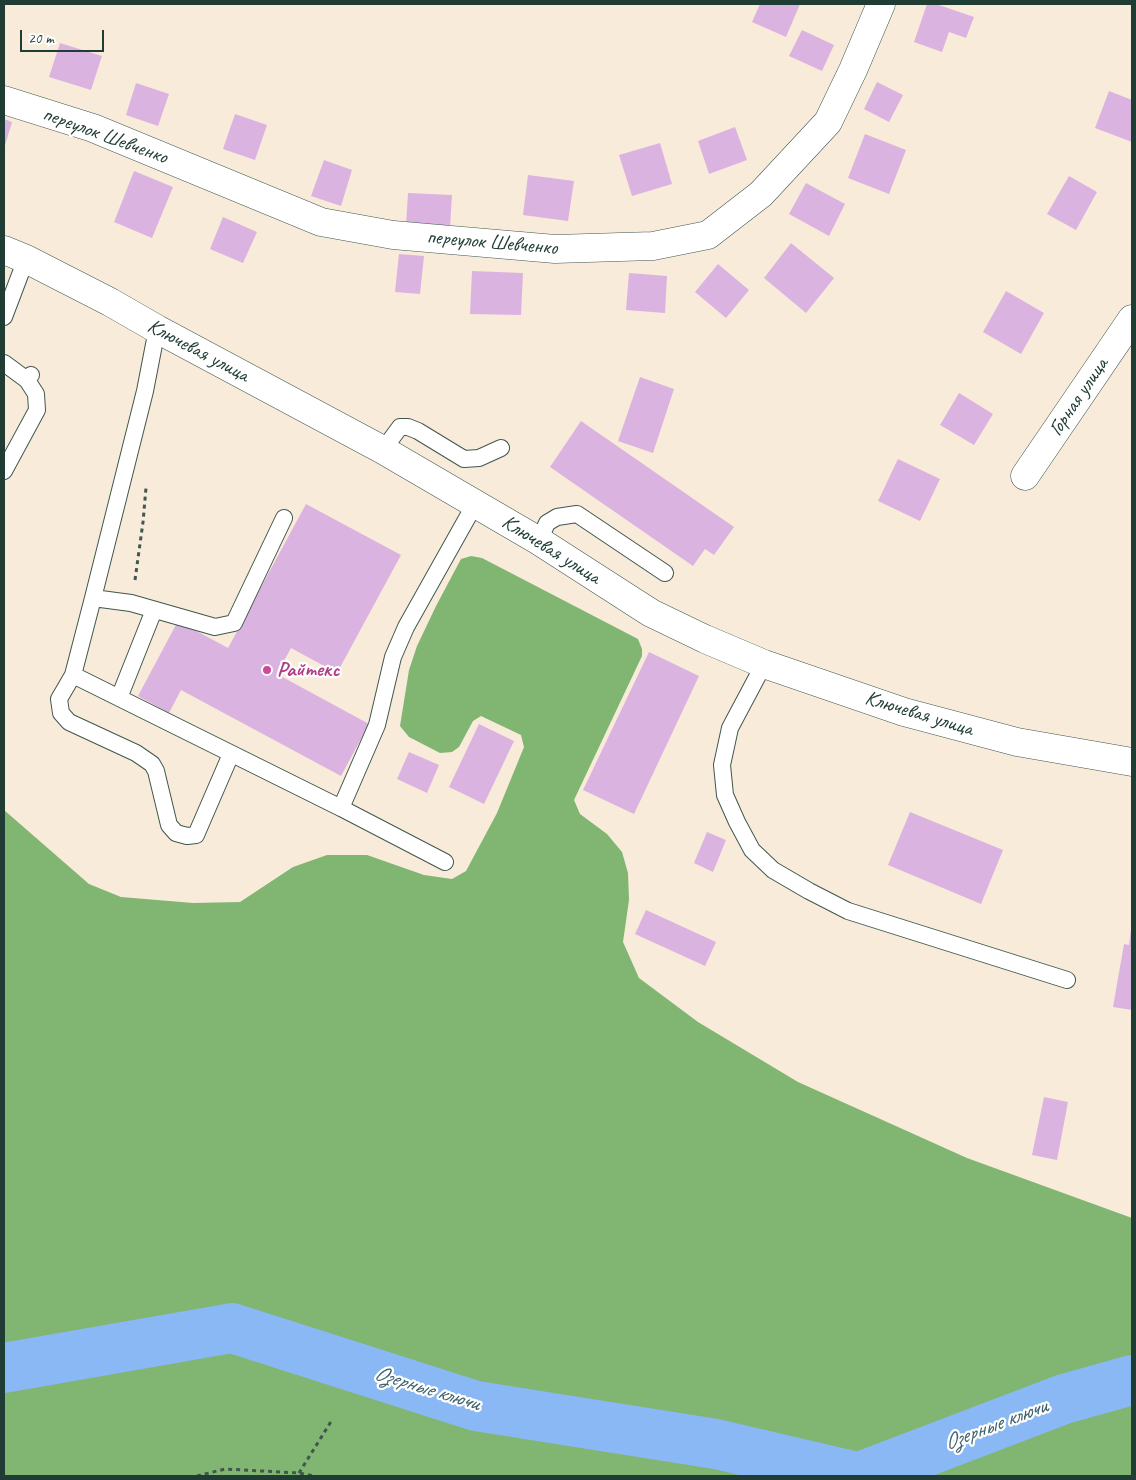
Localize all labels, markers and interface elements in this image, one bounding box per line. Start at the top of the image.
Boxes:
scale bar [22,20,106,52]
text: 20 m [28,29,54,48]
street label: переулок Шевченко [39,102,171,170]
street label: переулок Шевченко [426,225,558,261]
street label: Ключевая улица [143,314,253,388]
street label: Горная улица [1044,353,1114,441]
street label: Ключевая улица [497,510,605,590]
place label: Райтекс [277,657,340,683]
marker: Райтекс [261,664,273,676]
street label: Ключевая улица [862,686,976,742]
water label: Озерные ключи [371,1360,483,1418]
water label: Озерные ключи [941,1393,1051,1457]

